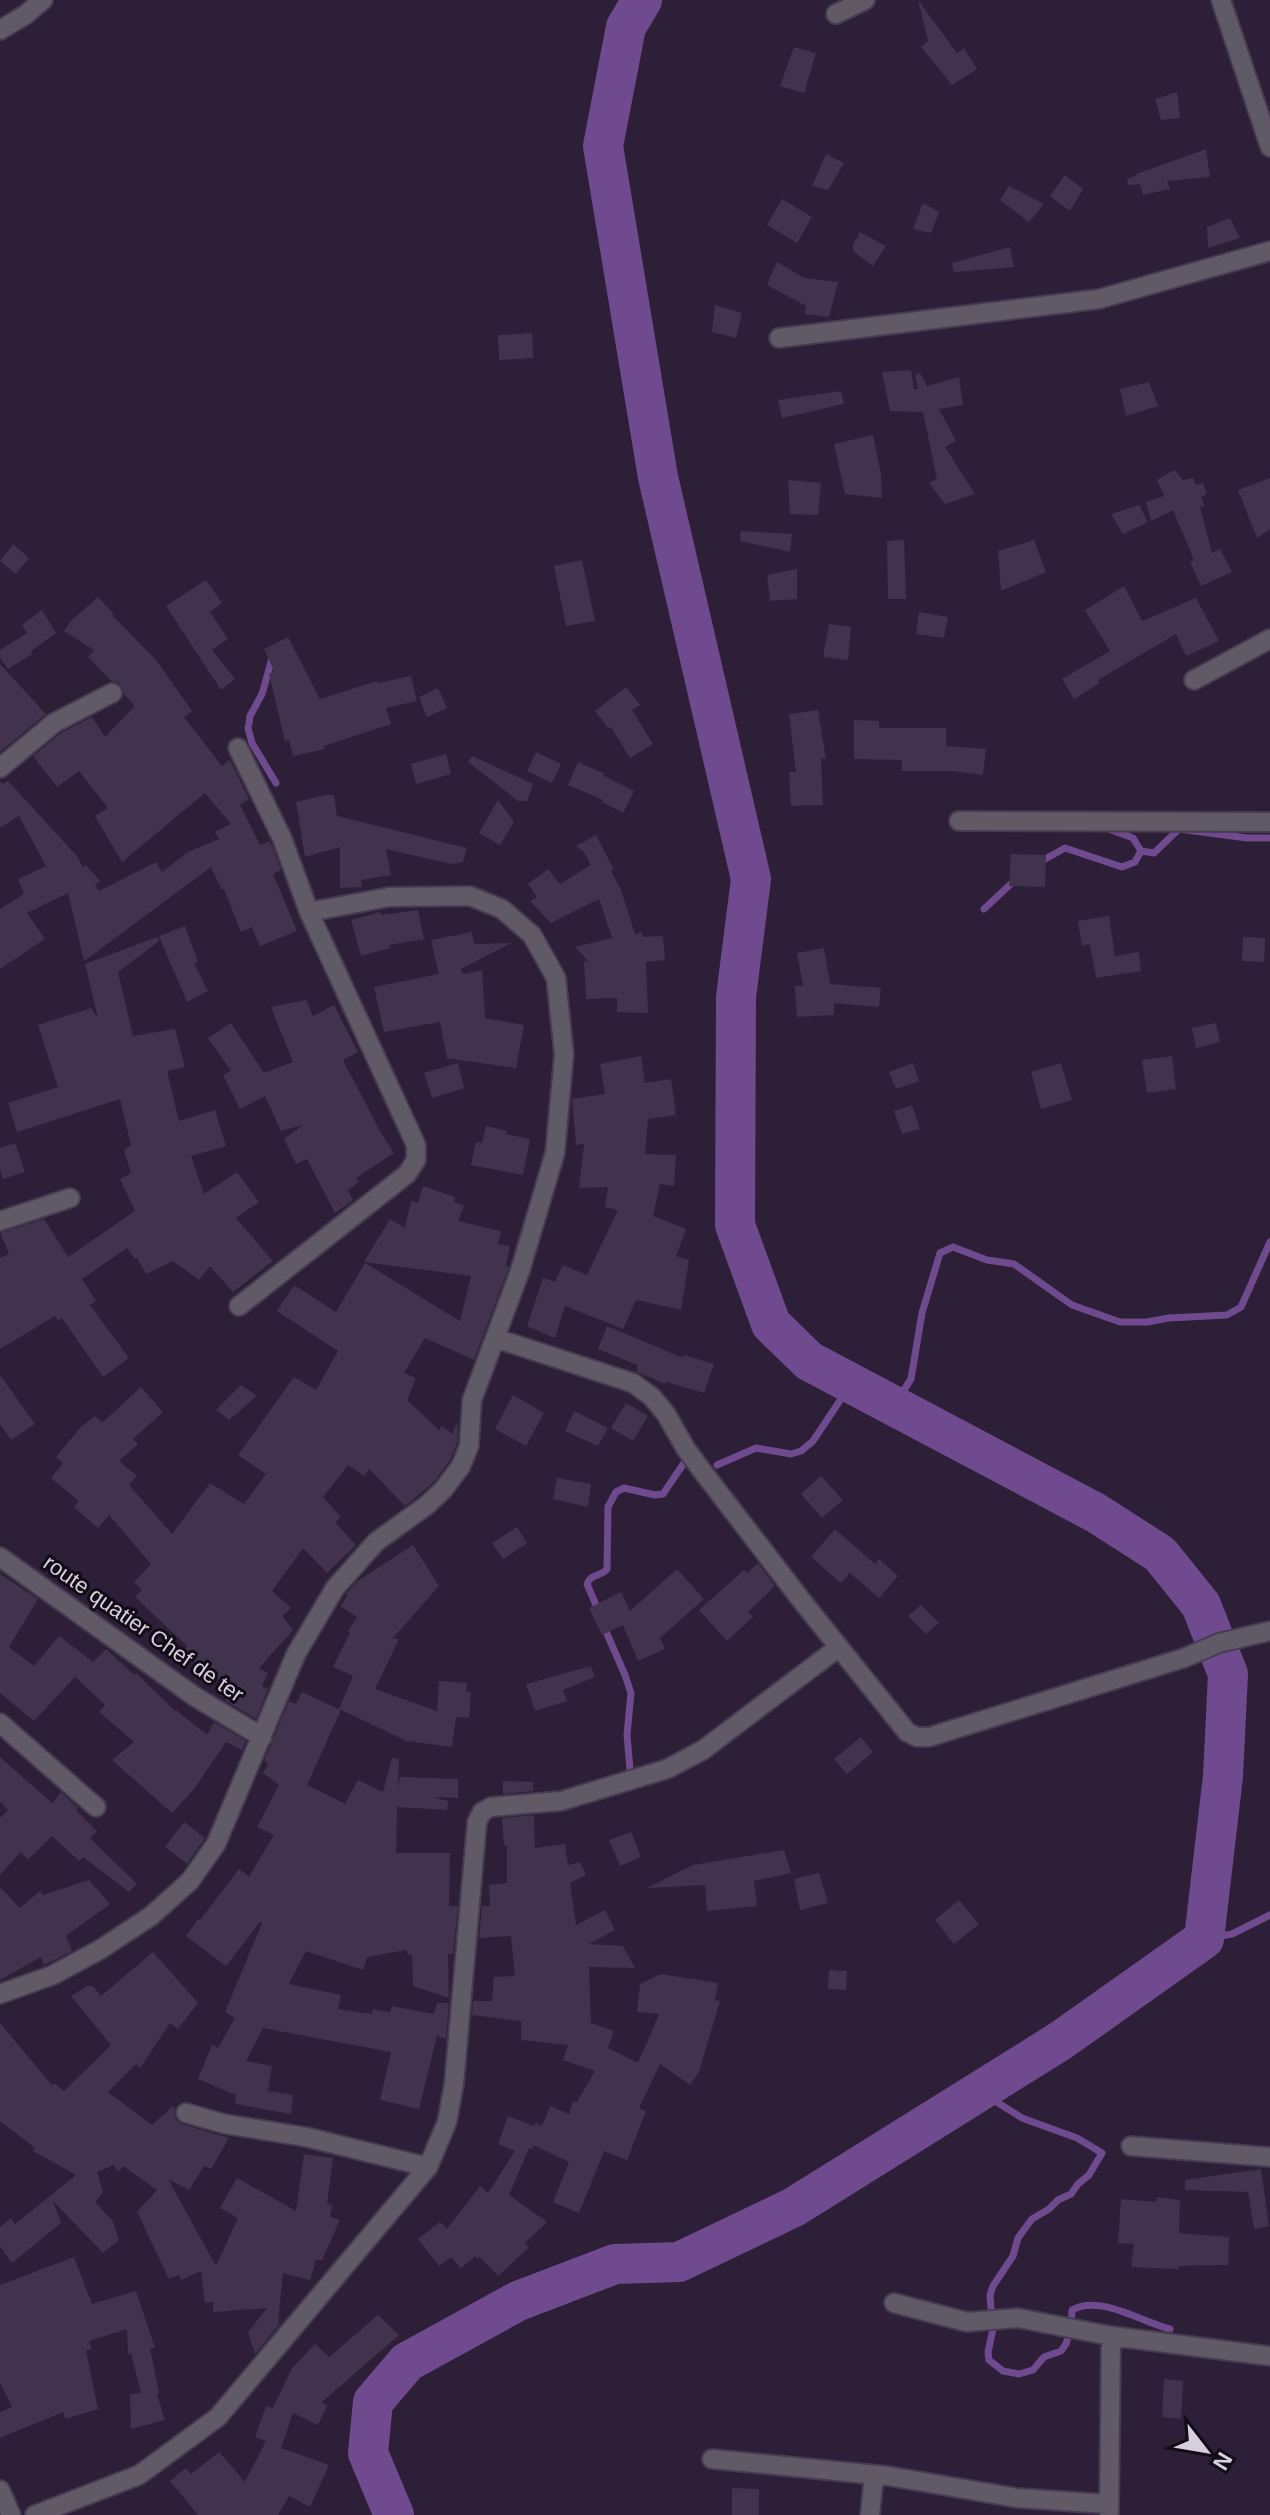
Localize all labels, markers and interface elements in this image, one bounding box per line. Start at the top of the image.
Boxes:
street label: route quatier Chef de ter [39,1550,249,1707]
north arrow [1166,2411,1246,2491]
text: N [1208,2448,1238,2474]

